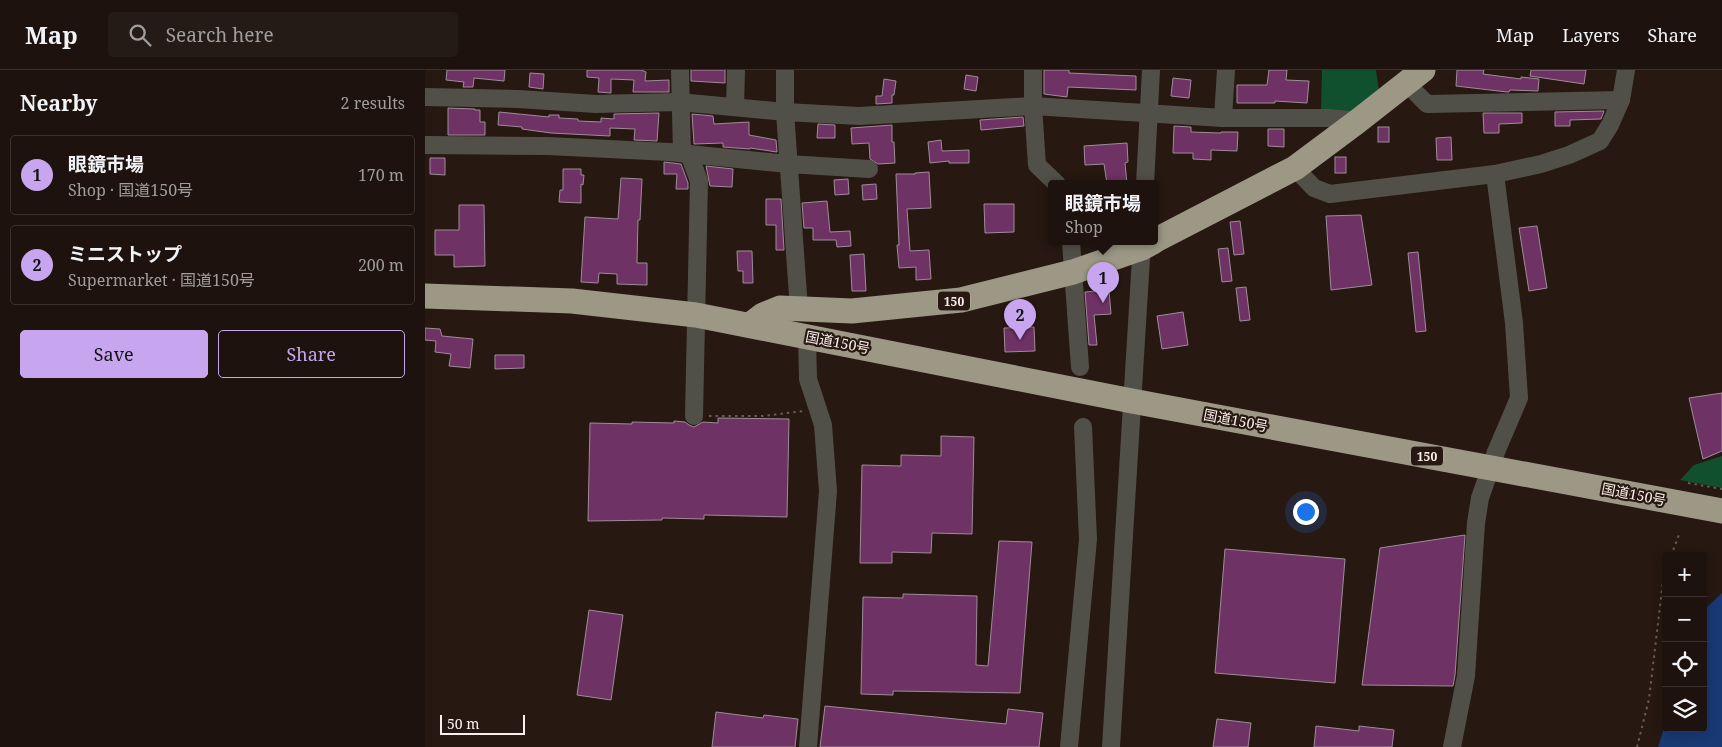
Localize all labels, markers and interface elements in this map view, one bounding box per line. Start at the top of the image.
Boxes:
search box [108,12,458,57]
text: Map [25,18,78,51]
icon: search [126,21,154,49]
text: Search here [166,22,274,48]
text: Map [1496,23,1534,47]
text: Layers [1562,23,1620,47]
text: Share [1648,23,1697,47]
text: Nearby [20,89,98,117]
text: 2 results [341,92,405,114]
text: 眼鏡市場 [68,151,144,177]
text: 1 [32,164,42,186]
text: 170 m [358,164,404,186]
text: Shop · 国道150号 [68,179,193,201]
popup [1048,180,1158,245]
text: 眼鏡市場 [1065,190,1141,216]
text: Shop [1065,216,1103,238]
text: ミニストップ [68,241,182,267]
text: 2 [32,254,42,276]
text: 200 m [358,254,404,276]
pin: 1 [1087,262,1119,303]
text: Supermarket · 国道150号 [68,269,255,291]
road number: 150 [938,292,970,310]
pin: 2 [1004,299,1036,340]
street label: 国道150号 [804,326,872,358]
button: Save [20,330,208,378]
button: Share [218,330,405,378]
street label: 国道150号 [1202,404,1270,436]
road number: 150 [1411,446,1443,466]
street label: 国道150号 [1600,478,1668,510]
your location [1293,499,1319,525]
map controls [1662,552,1707,732]
button: + [1662,552,1707,597]
button: − [1662,597,1707,642]
button: locate [1662,642,1707,687]
button: layers [1662,687,1707,732]
scale bar [440,712,525,735]
text: 50 m [447,714,480,733]

